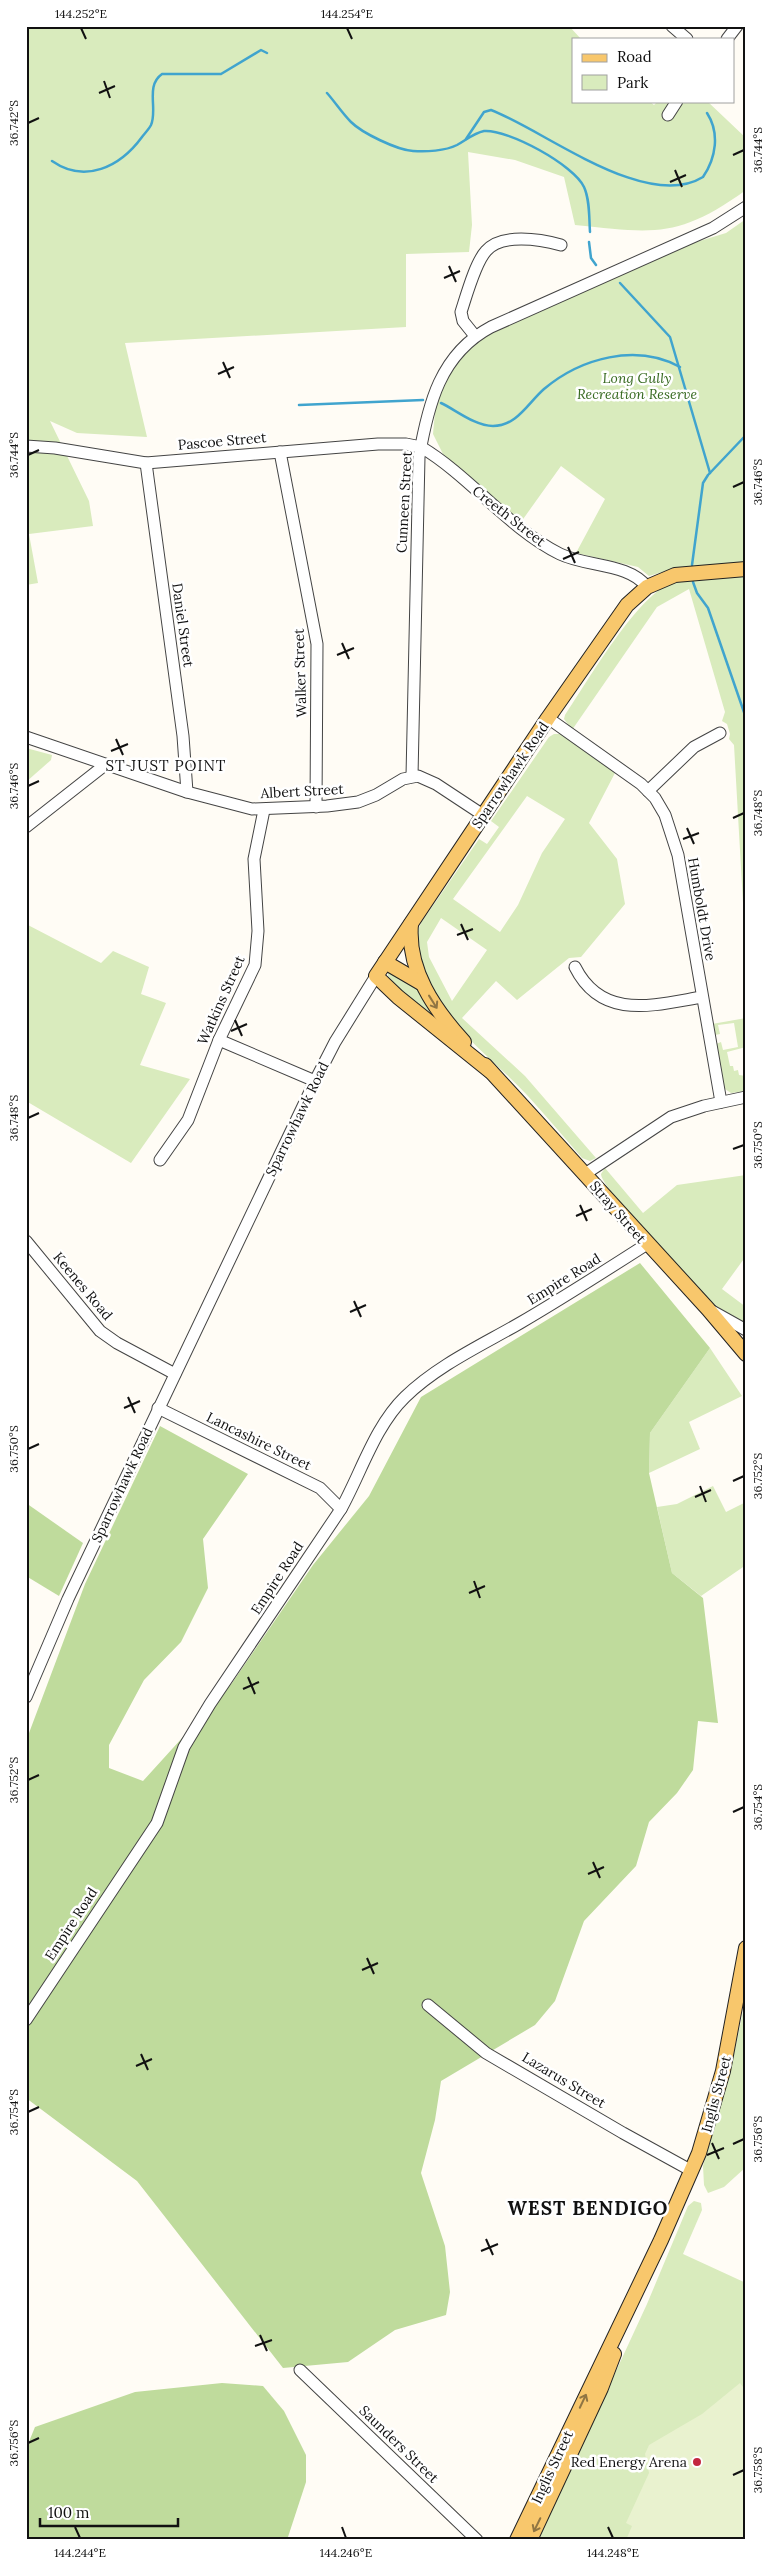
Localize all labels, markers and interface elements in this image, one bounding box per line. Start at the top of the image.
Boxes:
text: 144.252°E [55,6,107,21]
text: 144.254°E [321,6,373,21]
legend [572,38,734,102]
text: Road [617,47,652,66]
text: Park [617,73,648,92]
text: 36.742°S [6,100,21,146]
text: 36.744°S [750,127,765,173]
park label: Long Gully Recreation Reserve [577,369,697,403]
street label: Pascoe Street [177,428,268,454]
text: 36.744°S [6,432,21,478]
street label: Cunneen Street [392,450,416,553]
text: 36.746°S [750,458,765,505]
street label: Creeth Street [469,482,550,551]
street label: Daniel Street [168,582,198,669]
street label: Walker Street [289,628,311,718]
street label: Sparrowhawk Road [468,718,552,832]
district label: ST JUST POINT [106,756,226,775]
text: 36.746°S [6,762,21,809]
street label: Albert Street [259,780,345,802]
text: 36.748°S [750,790,765,836]
street label: Humboldt Drive [684,856,720,962]
street label: Watkins Street [193,952,249,1047]
one-way arrow [429,995,439,1009]
street label: Sparrowhawk Road [262,1059,332,1179]
text: 36.748°S [6,1095,21,1141]
text: 36.750°S [750,1121,765,1169]
street label: Stray Street [586,1177,650,1247]
street label: Keenes Road [49,1248,117,1324]
street label: Empire Road [524,1249,604,1309]
street label: Lancashire Street [204,1408,315,1474]
text: 36.750°S [6,1425,21,1473]
street label: Sparrowhawk Road [87,1425,157,1545]
text: 36.752°S [750,1453,765,1499]
street label: Empire Road [247,1538,307,1618]
text: 36.752°S [6,1757,21,1803]
text: 36.754°S [750,1784,765,1830]
street label: Empire Road [41,1884,101,1964]
street label: Lazarus Street [519,2048,610,2112]
street label: Inglis Street [697,2053,735,2134]
text: 36.754°S [6,2089,21,2135]
text: 36.756°S [750,2115,765,2162]
district label: WEST BENDIGO [508,2196,668,2220]
one-way arrow [579,2394,588,2409]
street label: Saunders Street [355,2401,443,2487]
text: 36.756°S [6,2419,21,2466]
street label: Inglis Street [527,2427,577,2506]
text: 36.758°S [750,2446,765,2493]
place label: Red Energy Arena [571,2453,687,2471]
marker: Red Energy Arena [691,2456,703,2468]
scale bar [40,2496,178,2528]
text: 100 m [48,2503,89,2522]
one-way arrow [532,2517,541,2532]
text: 144.244°E [54,2545,106,2560]
text: 144.246°E [320,2545,372,2560]
text: 144.248°E [587,2545,639,2560]

